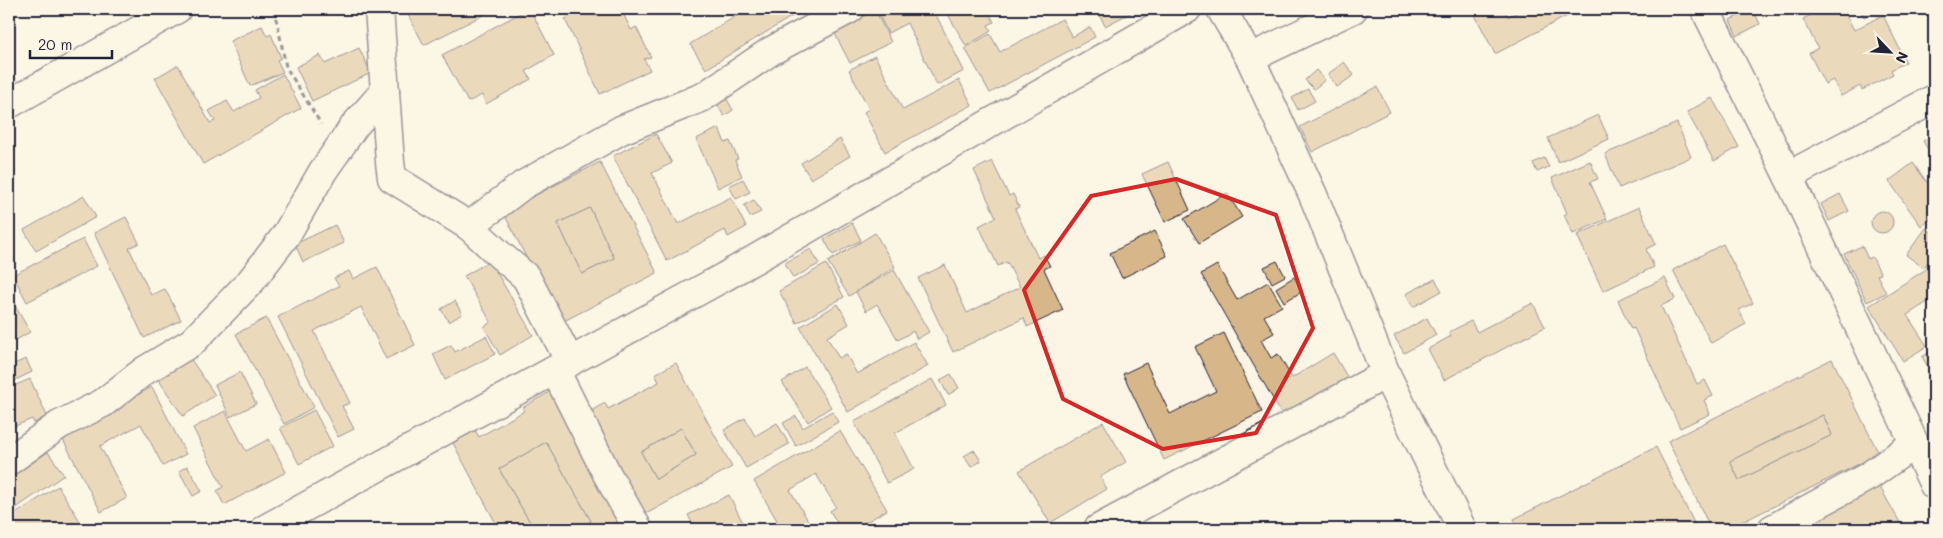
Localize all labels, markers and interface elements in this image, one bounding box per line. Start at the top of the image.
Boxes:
scale bar [30,28,112,60]
north arrow [1866,28,1916,78]
text: 20 m [38,34,72,54]
text: N [1891,49,1913,67]

